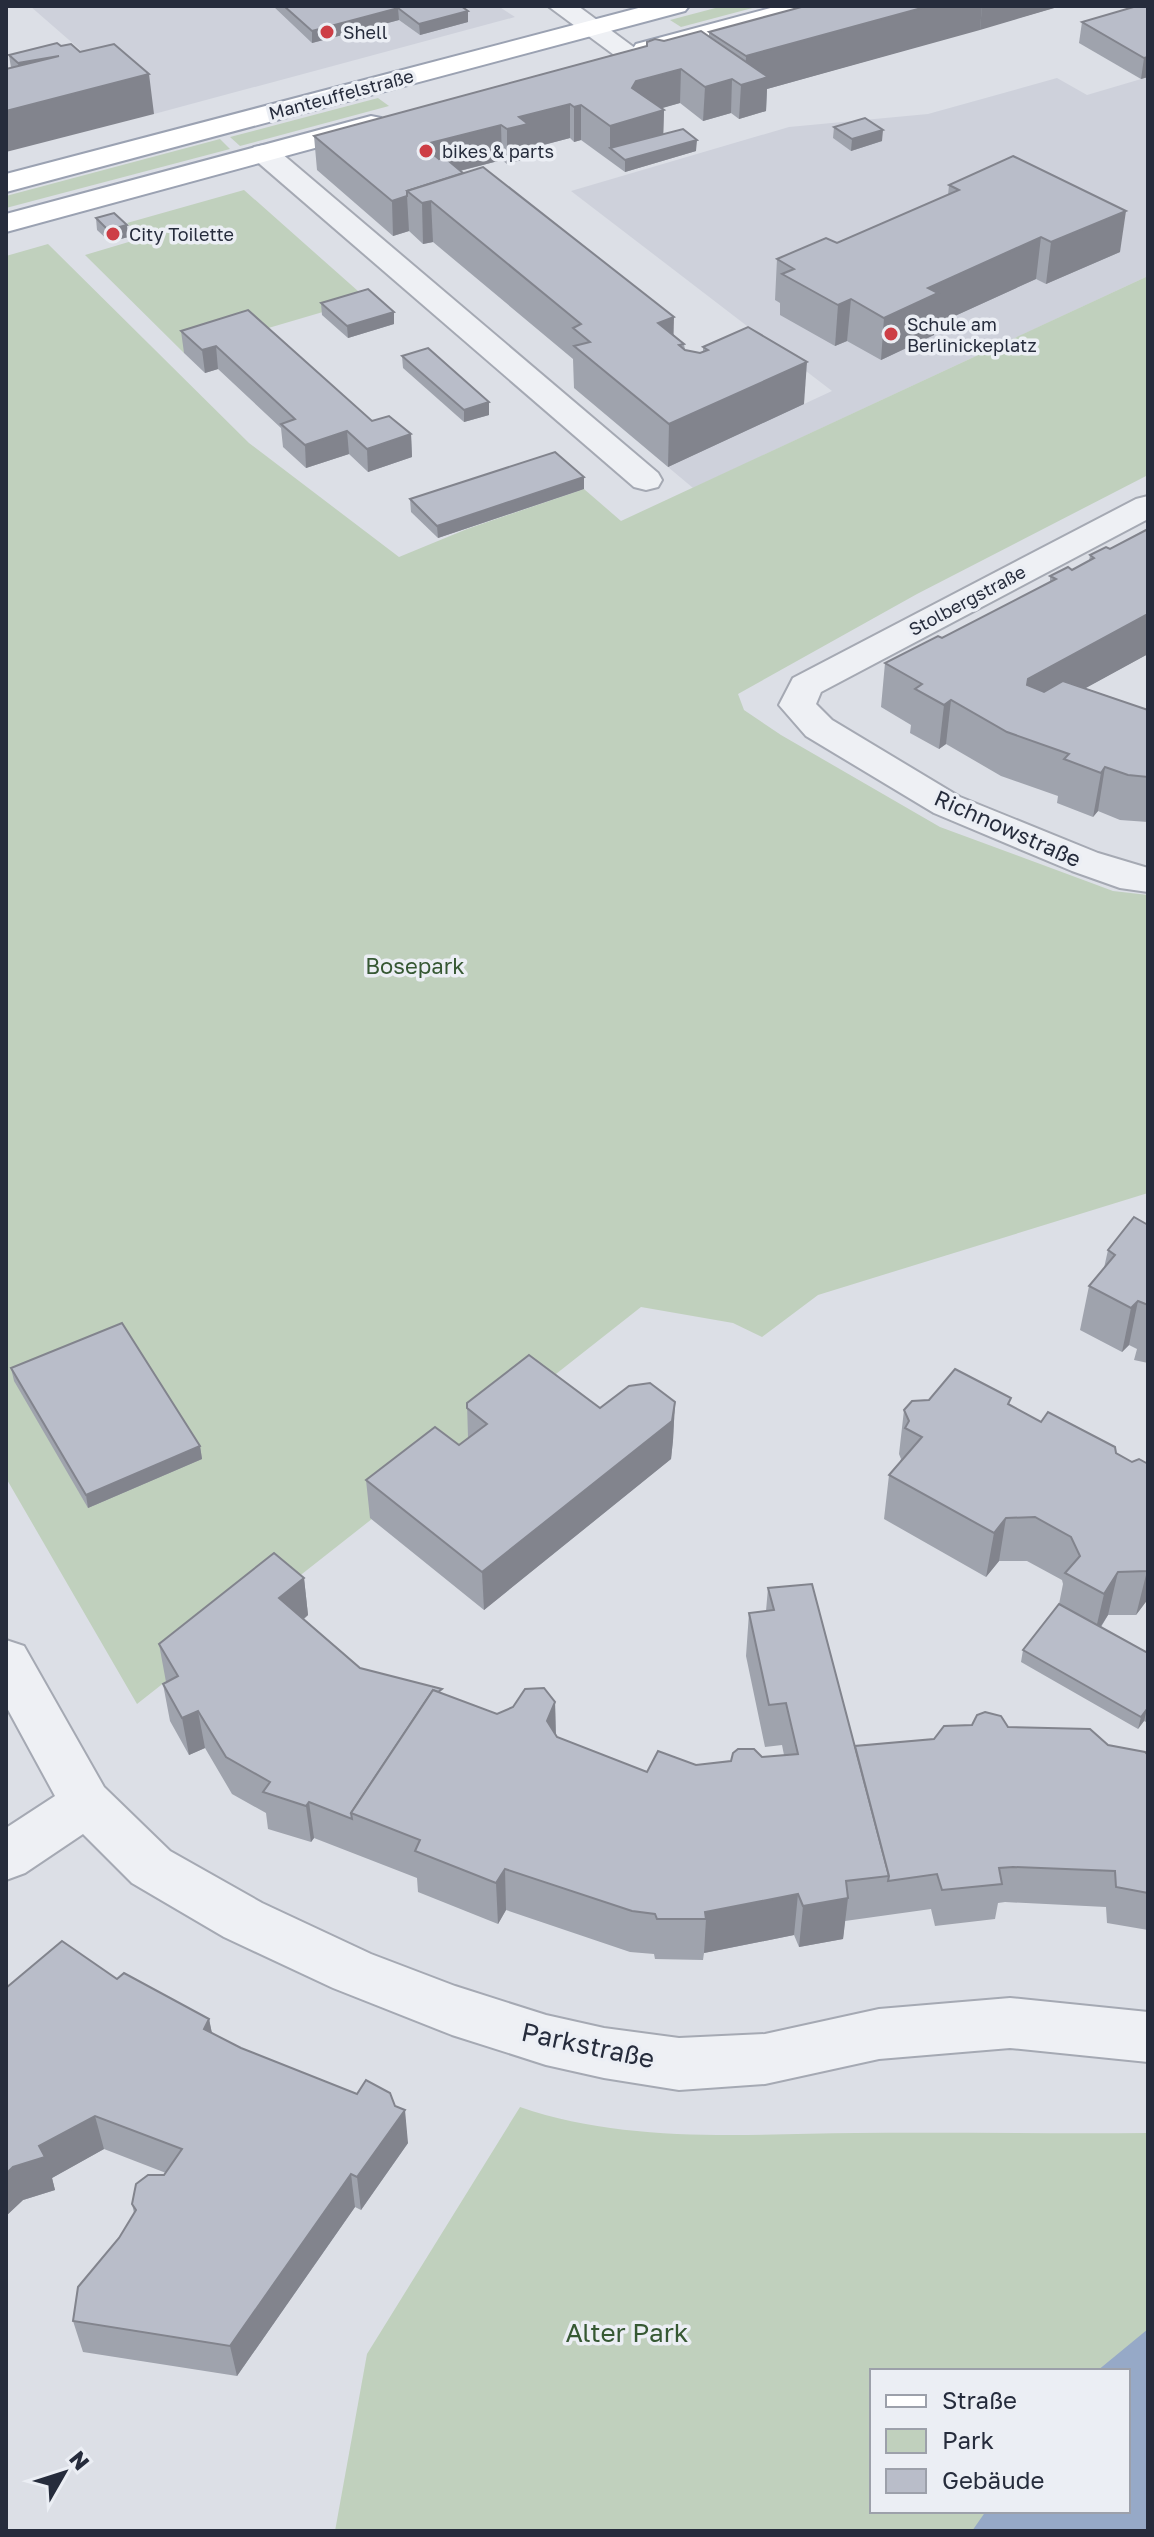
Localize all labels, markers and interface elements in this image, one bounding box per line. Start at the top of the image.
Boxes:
place label: Shell [343,21,388,43]
marker: Shell [318,23,336,41]
street label: Manteuffelstraße [266,64,416,124]
place label: bikes & parts [442,140,554,162]
marker: bikes & parts [417,142,435,160]
place label: City Toilette [129,223,234,245]
marker: City Toilette [104,225,122,243]
place label: Schule am Berlinickeplatz [907,313,1037,356]
marker: Schule am Berlinickeplatz [882,325,900,343]
street label: Stolbergstraße [905,560,1029,640]
street label: Richnowstraße [931,784,1085,872]
park label: Bosepark [365,952,465,979]
street label: Parkstraße [519,2016,657,2074]
park label: Alter Park [565,2317,689,2348]
legend [870,2369,1130,2513]
text: Straße [942,2385,1017,2414]
text: Park [942,2425,994,2454]
north arrow [24,2433,104,2513]
text: N [64,2445,96,2475]
text: Gebäude [942,2465,1044,2494]

